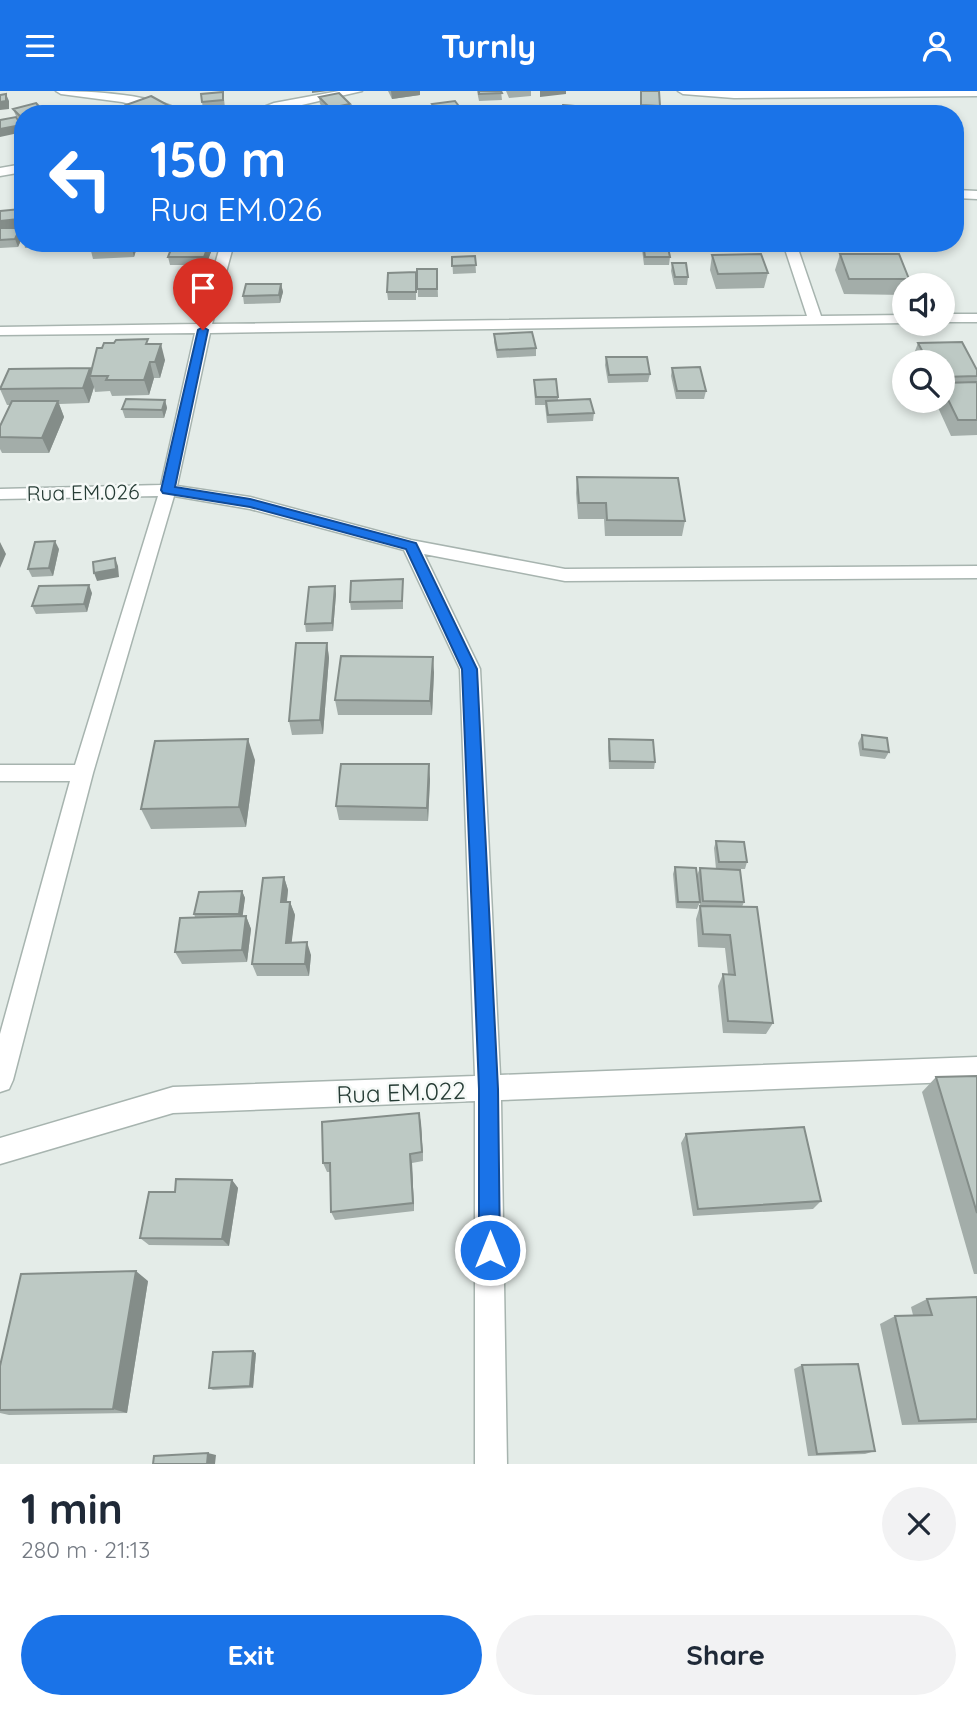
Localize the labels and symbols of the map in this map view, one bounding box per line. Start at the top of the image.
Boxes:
pin [173,258,233,330]
street label: Rua EM.026 [26,478,140,506]
street label: Rua EM.022 [336,1075,466,1109]
position arrow [453,1213,527,1287]

